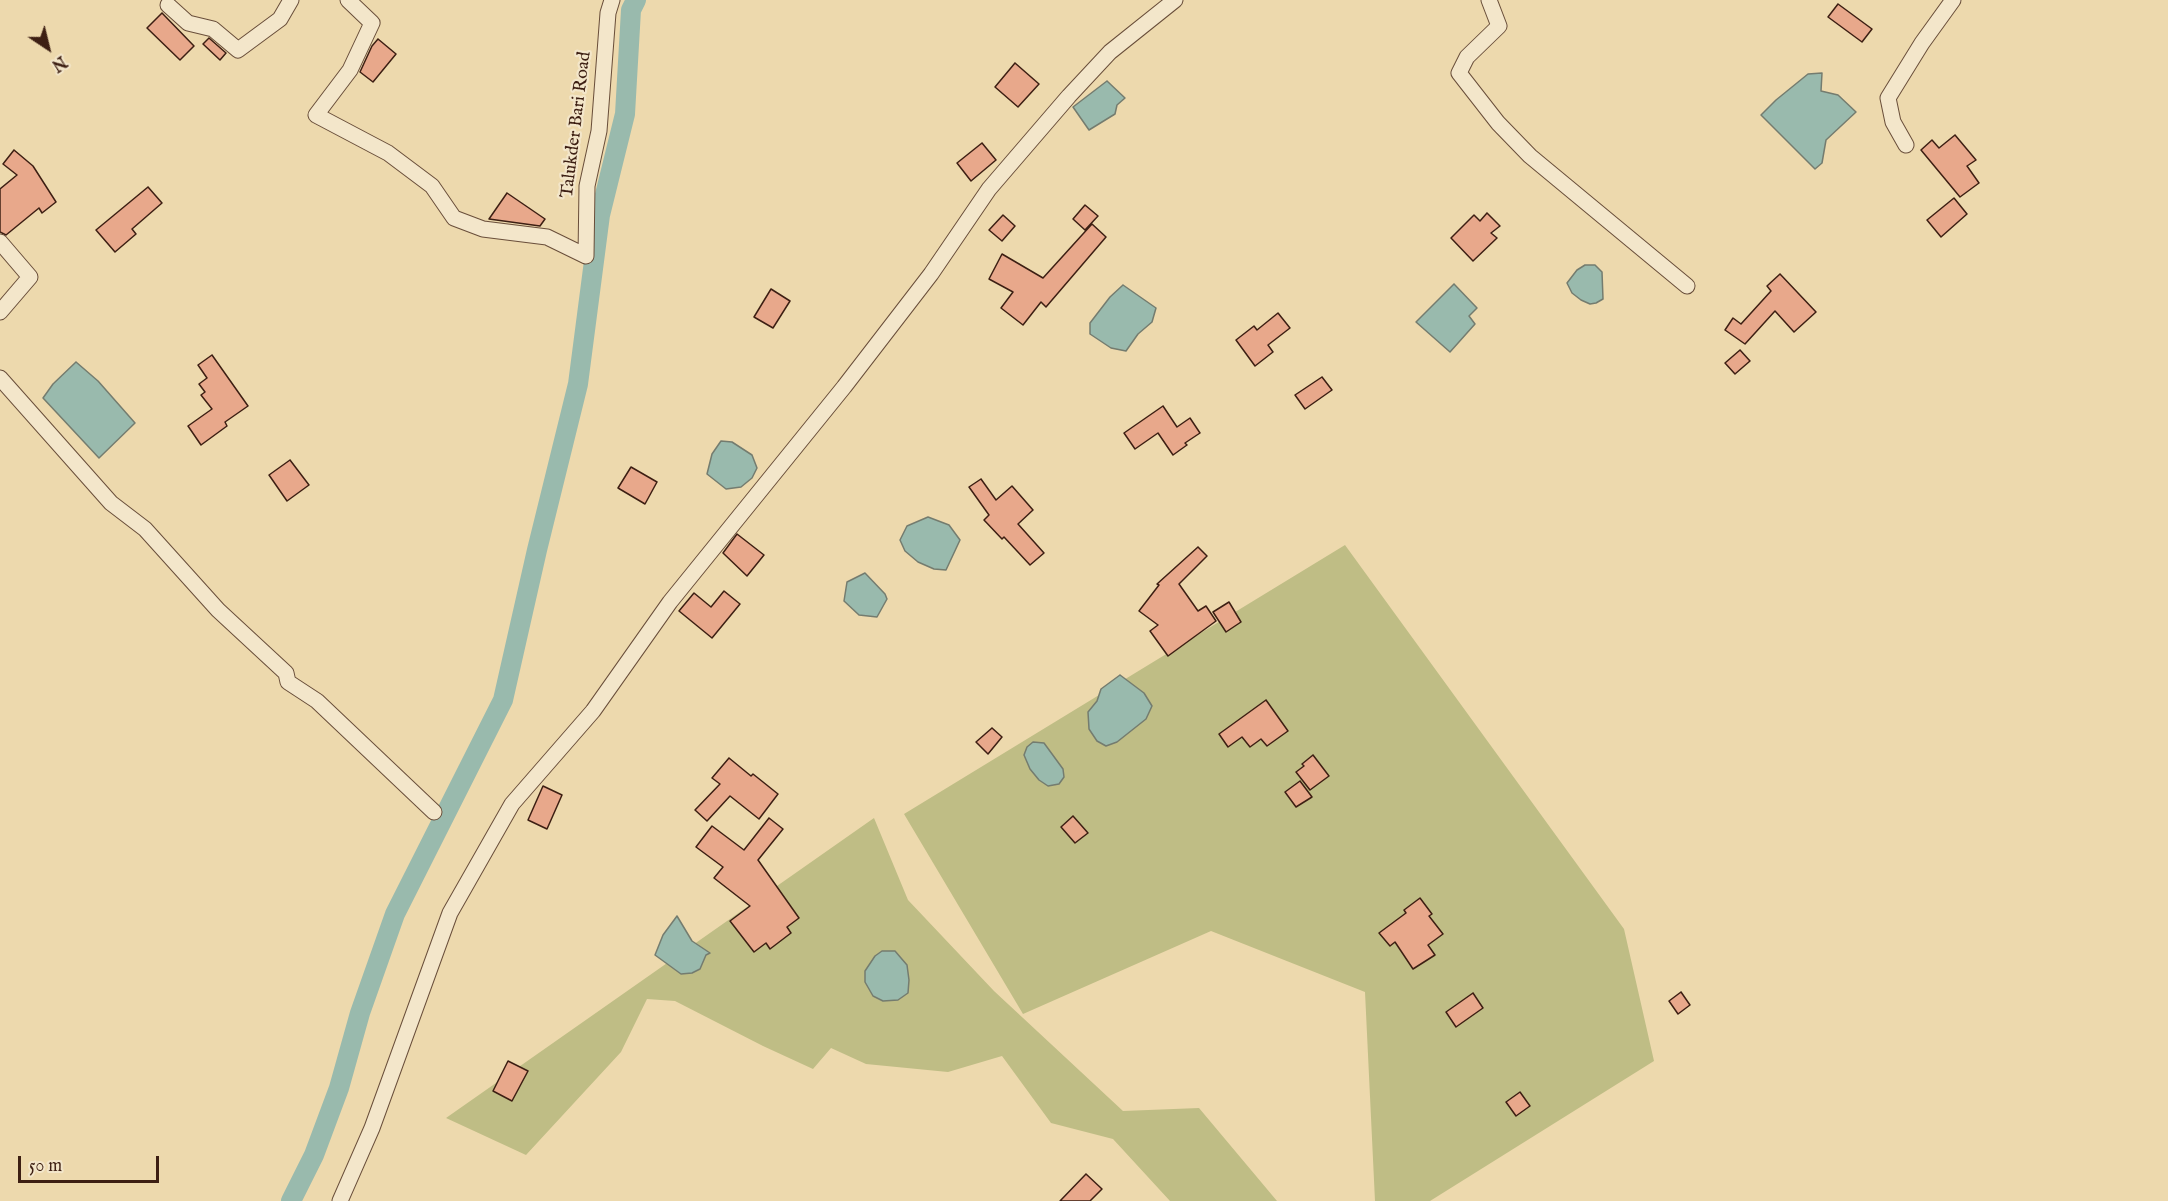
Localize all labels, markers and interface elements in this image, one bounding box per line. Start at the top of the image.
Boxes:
north arrow [18,18,78,78]
text: N [47,51,70,75]
street label: Talukder Bari Road [557,51,597,199]
scale bar [21,1144,162,1182]
text: 50 m [29,1155,62,1178]

